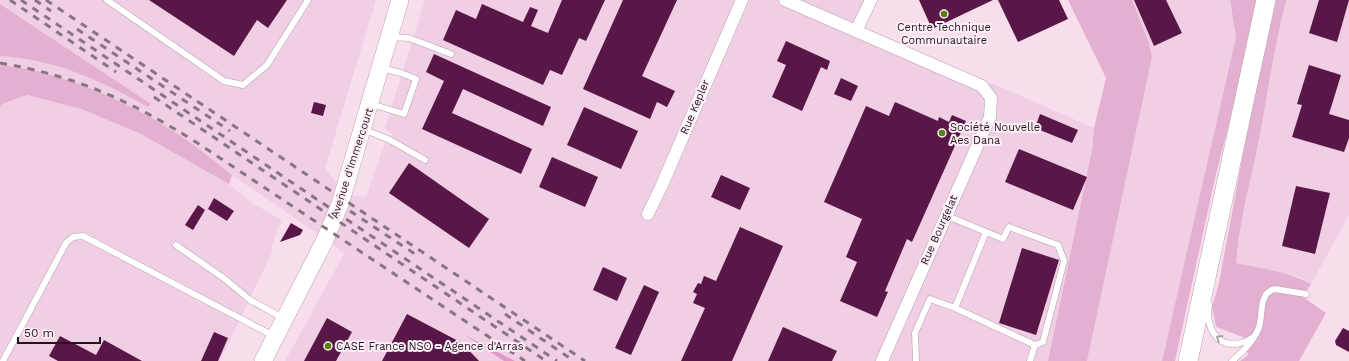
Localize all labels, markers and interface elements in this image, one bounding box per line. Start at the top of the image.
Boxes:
marker: Centre Technique Communautaire [939,9,949,19]
place label: Centre Technique Communautaire [897,21,991,47]
street label: Rue Kepler [678,77,713,136]
street label: Avenue d'Immercourt [328,106,376,220]
place label: Société Nouvelle Aes Dana [950,121,1040,147]
marker: Société Nouvelle Aes Dana [937,128,947,138]
street label: Rue Bourgelat [918,193,960,267]
scale bar [18,319,100,345]
text: 50 m [24,326,54,340]
one-way arrow [1217,336,1224,343]
place label: CASE France NSO - Agence d'Arras [336,340,524,353]
marker: CASE France NSO - Agence d'Arras [323,341,333,351]

